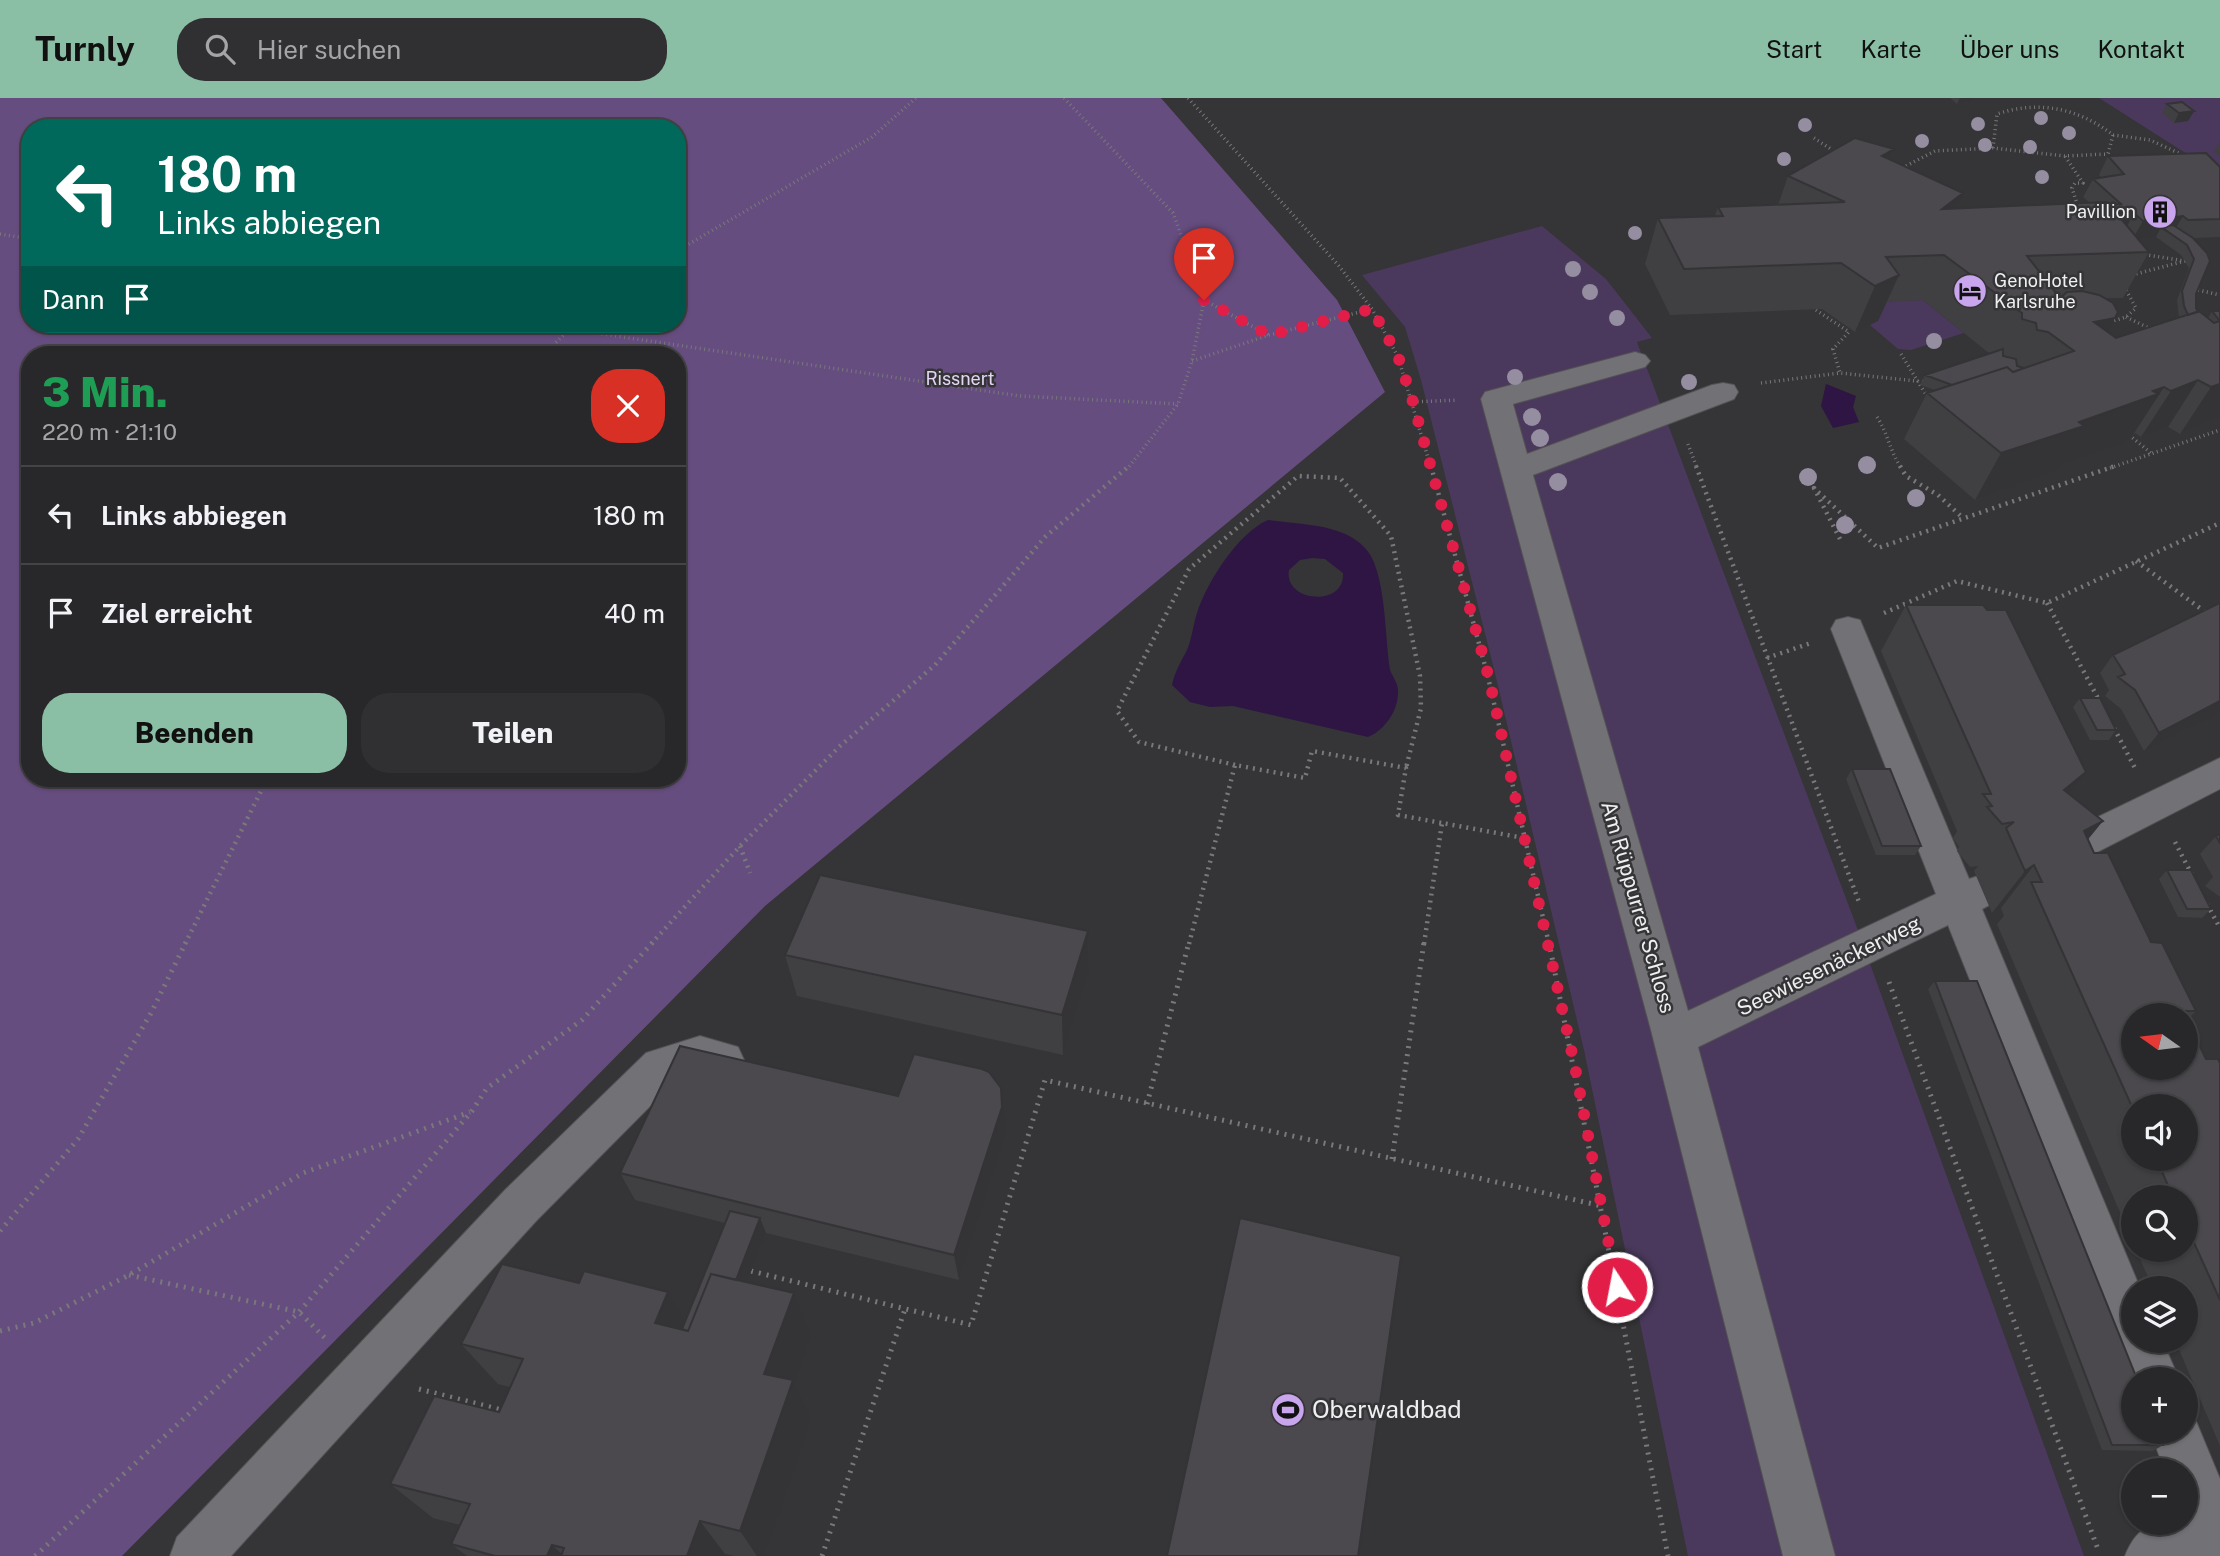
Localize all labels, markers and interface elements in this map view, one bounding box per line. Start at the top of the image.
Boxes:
search box [177,18,667,81]
text: Turnly [35,30,135,68]
icon: search [201,30,239,68]
text: Hier suchen [257,34,401,65]
text: Start [1766,35,1822,63]
text: Karte [1860,35,1922,63]
text: Über uns [1960,35,2059,63]
text: Kontakt [2097,35,2185,63]
text: 180 m [157,145,297,203]
icon: left [42,147,133,238]
building icon: Pavillion [2141,193,2179,231]
place label: Pavillion [2066,201,2136,222]
text: Links abbiegen [157,204,381,241]
pin [1174,228,1234,300]
icon: arrive [1185,239,1223,277]
place label: GenoHotel Karlsruhe [1994,270,2084,312]
hotel icon: GenoHotel Karlsruhe [1951,272,1989,310]
icon: arrive [118,280,156,318]
text: Dann [42,284,104,315]
text: 3 Min. [42,367,168,416]
park label: Rissnert [925,368,995,389]
button: close [591,369,665,443]
text: 220 m · 21:10 [42,418,177,445]
icon: left [42,496,80,534]
text: Links abbiegen [101,500,287,531]
text: 180 m [593,500,665,531]
icon: arrive [42,594,80,632]
text: Ziel erreicht [101,598,253,629]
text: 40 m [604,598,665,629]
button: Beenden [42,693,347,773]
button: Teilen [361,693,665,773]
street label: Am Rüppurrer Schloss [1596,798,1681,1016]
street label: Seewiesenäckerweg [1733,910,1925,1021]
north arrow [2121,1003,2198,1080]
map controls [2121,1003,2198,1535]
button: sound [2121,1094,2198,1171]
button: search [2121,1185,2198,1262]
position arrow [1580,1250,1654,1324]
button: layers [2121,1276,2198,1353]
button: + [2121,1367,2198,1444]
sports icon: Oberwaldbad [1269,1391,1307,1429]
place label: Oberwaldbad [1312,1395,1462,1423]
button: − [2121,1458,2198,1535]

